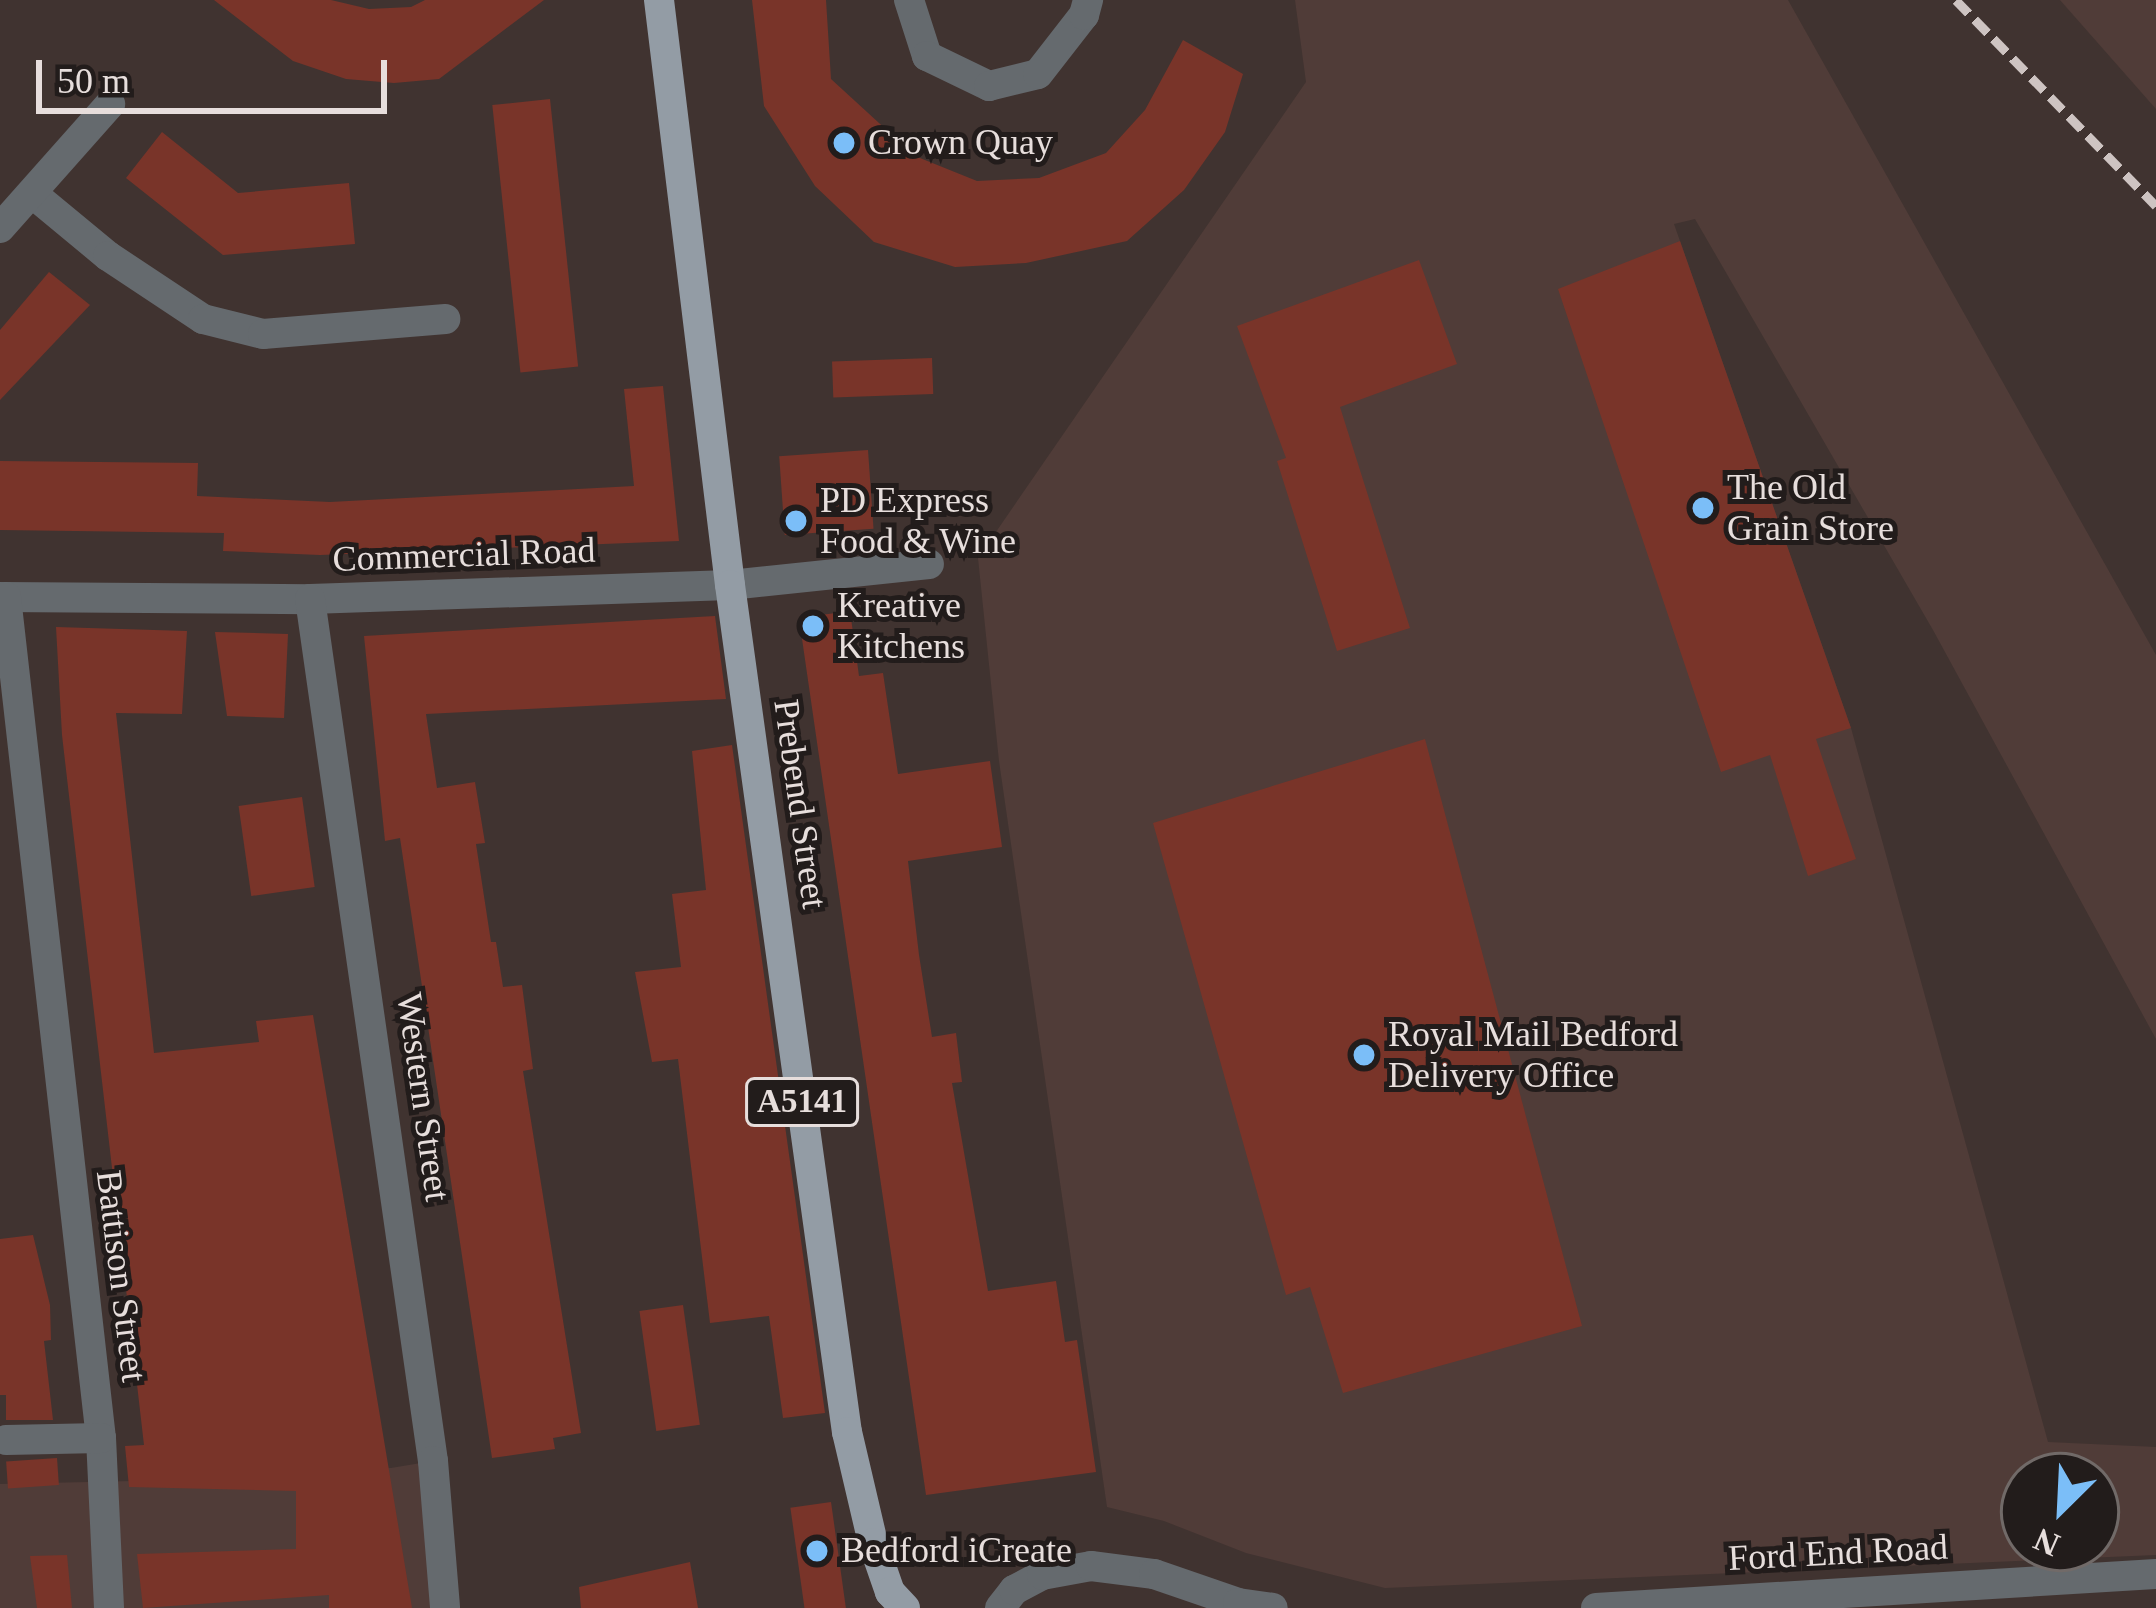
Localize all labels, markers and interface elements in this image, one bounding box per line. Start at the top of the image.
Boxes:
scale bar [42,36,393,110]
text: 50 m [57,61,130,101]
place label: Crown Quay [868,121,1053,165]
marker: Crown Quay [831,130,857,156]
place label: The Old Grain Store [1727,465,1894,550]
place label: PD Express Food & Wine [820,478,1017,563]
marker: The Old Grain Store [1690,495,1716,521]
marker: PD Express Food & Wine [783,508,809,534]
street label: Commercial Road [332,529,596,581]
place label: Kreative Kitchens [837,583,965,668]
marker: Kreative Kitchens [800,613,826,639]
street label: Prebend Street [764,697,836,911]
street label: Western Street [387,990,459,1204]
place label: Royal Mail Bedford Delivery Office [1388,1012,1678,1097]
marker: Royal Mail Bedford Delivery Office [1351,1042,1377,1068]
road number: A5141 [745,1075,859,1129]
street label: Battison Street [87,1168,155,1384]
north arrow [2000,1452,2120,1572]
text: N [2028,1521,2065,1563]
street label: Ford End Road [1727,1526,1949,1580]
place label: Bedford iCreate [841,1529,1072,1573]
marker: Bedford iCreate [804,1538,830,1564]

